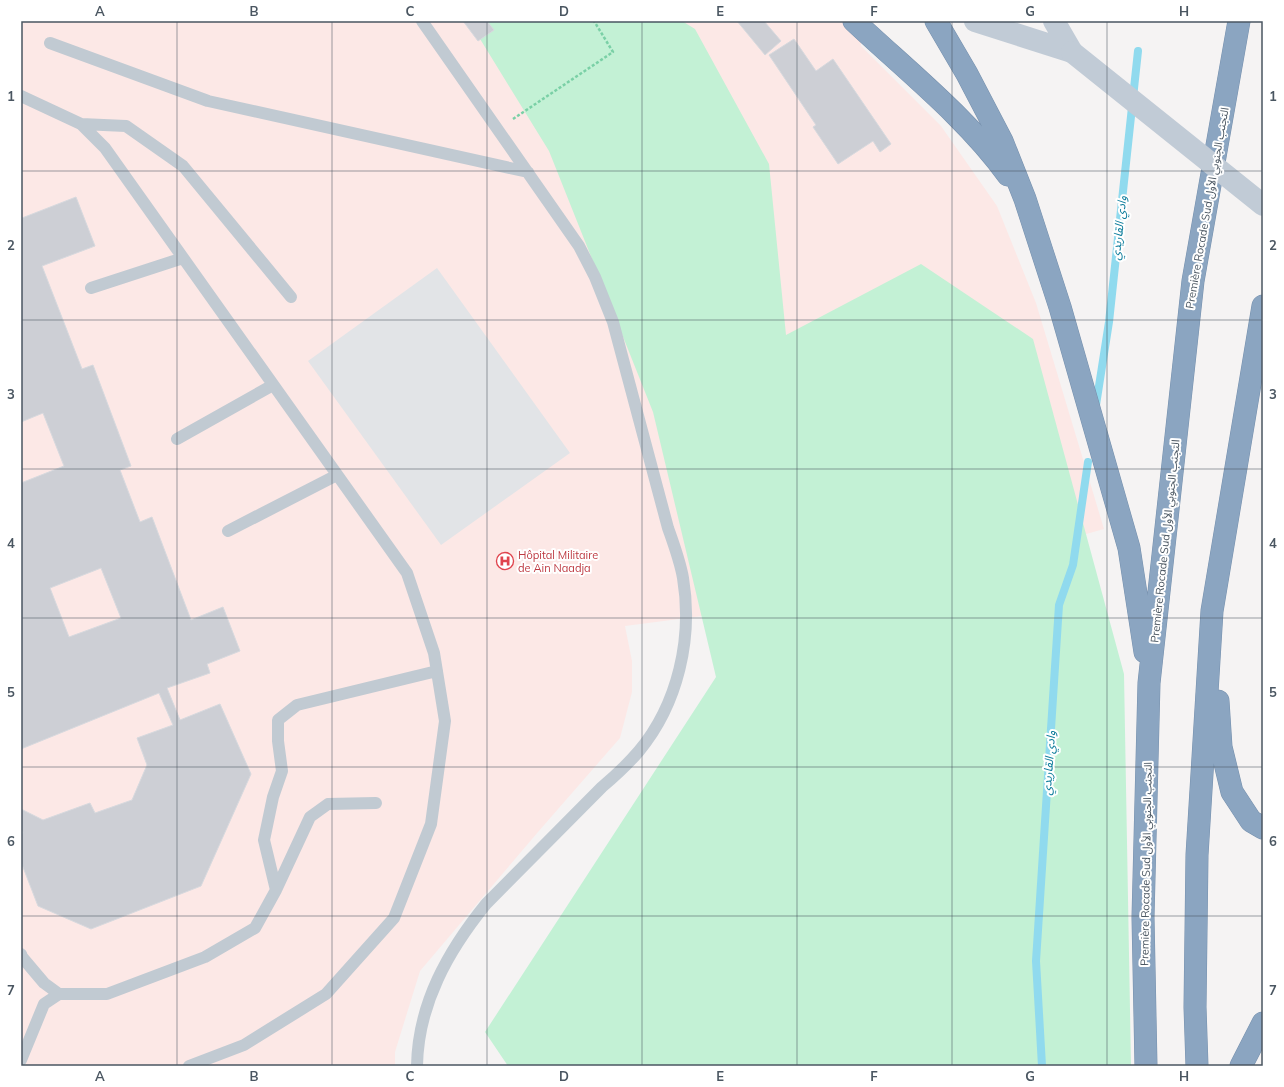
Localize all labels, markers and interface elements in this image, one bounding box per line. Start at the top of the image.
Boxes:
text: A [95,3,105,19]
text: B [250,3,259,19]
text: C [406,3,415,19]
text: D [559,3,569,19]
text: E [716,3,724,19]
text: F [870,3,878,19]
text: G [1025,3,1035,19]
text: H [1179,3,1189,19]
text: 1 [7,88,15,104]
text: 1 [1269,88,1277,104]
street label: Première Rocade Sud التجنب الجنوبي الأول [1182,106,1234,310]
water label: وادي القاريدي [1108,194,1132,261]
text: 2 [7,237,15,253]
text: 2 [1269,237,1277,253]
text: 3 [7,386,15,402]
text: 3 [1269,386,1277,402]
street label: Première Rocade Sud التجنب الجنوبي الأول [1147,439,1185,643]
text: 4 [7,535,15,551]
text: 4 [1269,535,1277,551]
place label: Hôpital Militaire de Ain Naadja [518,548,598,575]
hospital icon: Hôpital Militaire de Ain Naadja [495,551,515,571]
text: 5 [7,684,15,700]
text: 5 [1269,684,1277,700]
water label: وادي القاريدي [1039,730,1061,796]
street label: Première Rocade Sud التجنب الجنوبي الأول [1137,762,1157,966]
text: 6 [7,833,15,849]
text: 6 [1269,833,1277,849]
text: 7 [7,982,15,998]
text: 7 [1269,982,1277,998]
text: A [95,1068,105,1084]
text: B [250,1068,259,1084]
text: C [406,1068,415,1084]
text: D [559,1068,569,1084]
text: E [716,1068,724,1084]
text: F [870,1068,878,1084]
text: G [1025,1068,1035,1084]
text: H [1179,1068,1189,1084]

